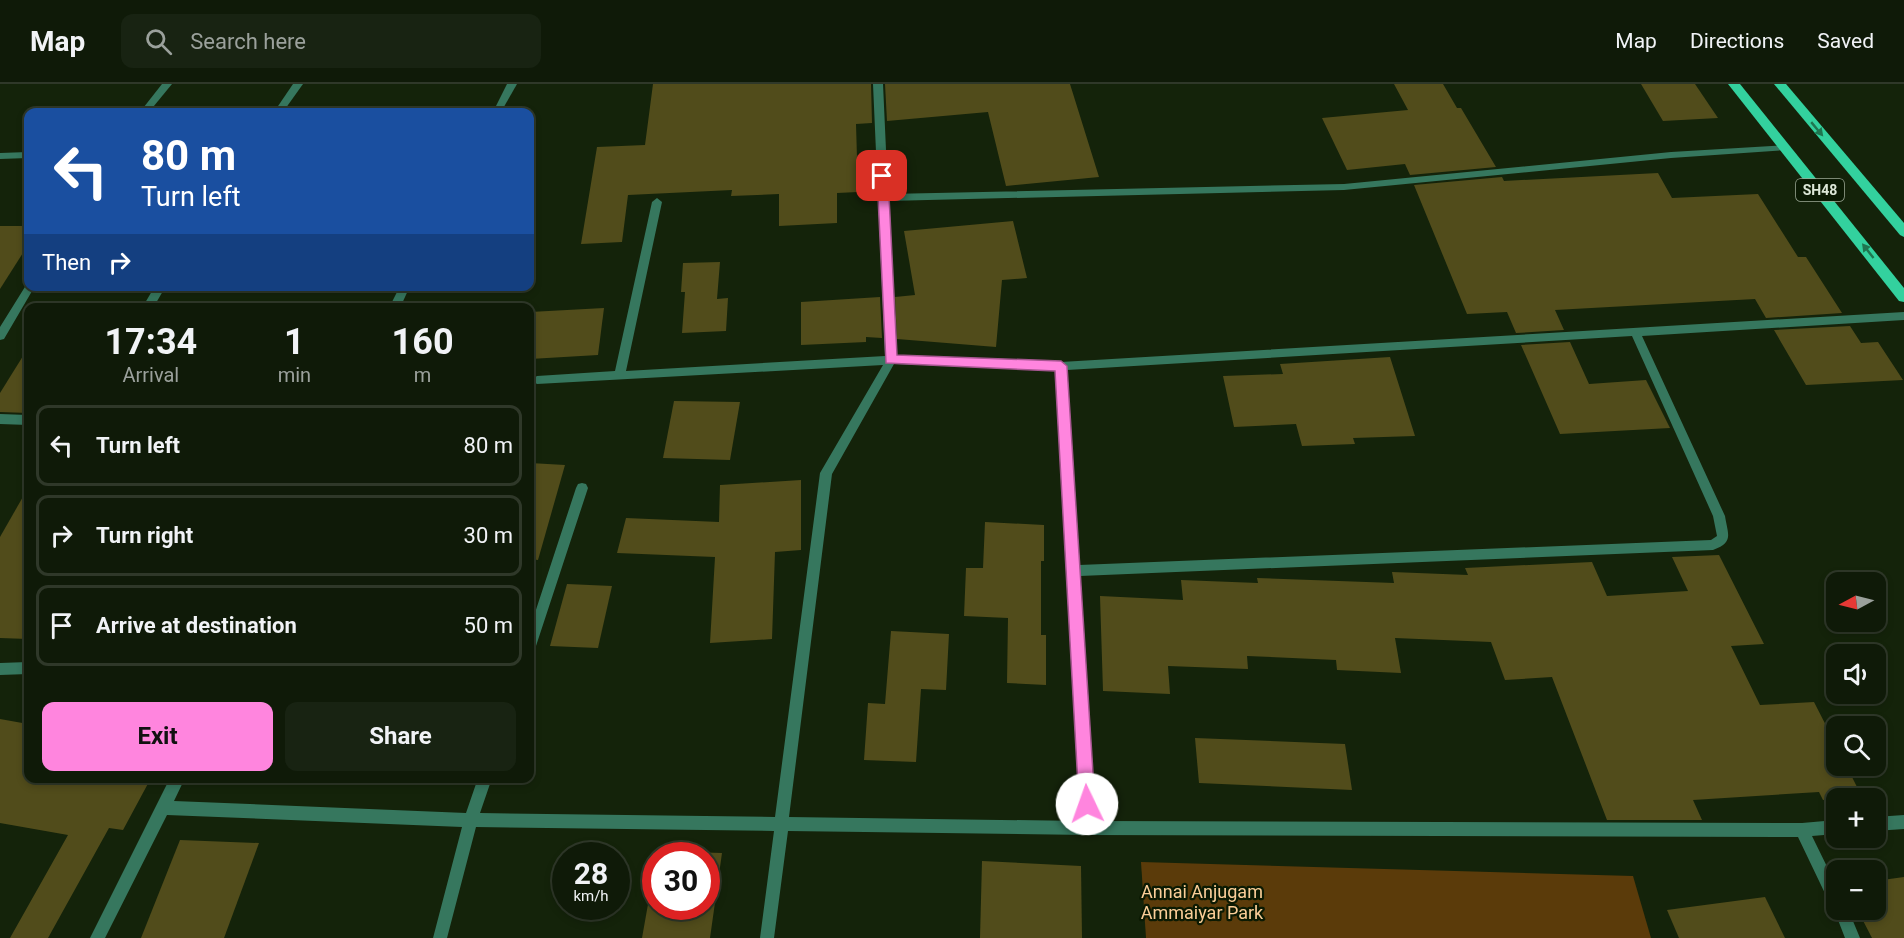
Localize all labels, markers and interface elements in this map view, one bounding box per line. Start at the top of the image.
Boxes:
search box [121,14,541,68]
text: Map [30,25,85,58]
icon: search [142,25,175,58]
text: Search here [190,29,306,54]
text: Map [1615,29,1657,53]
text: Directions [1690,29,1784,53]
text: Saved [1817,29,1874,53]
one-way arrow [1810,121,1823,136]
text: 80 m [141,131,236,180]
icon: left [42,132,120,210]
pin [856,150,907,201]
icon: arrive [865,159,898,192]
road number: SH48 [1796,179,1844,201]
text: Turn left [141,181,241,213]
one-way arrow [1862,244,1874,259]
icon: right [103,246,136,279]
text: Then [42,250,91,275]
text: 17:34 [104,321,197,363]
text: 1 [284,321,305,363]
text: 160 [392,321,454,363]
text: Arrival [122,363,179,387]
text: min [278,363,311,387]
text: m [414,363,431,387]
icon: left [45,429,78,462]
text: Turn left [96,433,180,458]
text: 80 m [464,433,513,458]
icon: right [45,519,78,552]
text: Turn right [96,523,193,548]
text: 30 m [464,523,513,548]
north arrow [1826,572,1886,632]
map controls [1826,572,1886,920]
icon: arrive [45,609,78,642]
text: Arrive at destination [96,613,297,638]
text: 50 m [464,613,513,638]
button: sound [1826,644,1886,704]
button: Exit [42,702,273,771]
button: Share [285,702,516,771]
button: search [1826,716,1886,776]
position arrow [1055,772,1119,836]
button: + [1826,788,1886,848]
speed limit sign: 30 [642,842,720,920]
text: 28 [574,856,608,891]
button: − [1826,860,1886,920]
park label: Annai Anjugam Ammaiyar Park [1141,881,1264,923]
text: km/h [573,887,609,905]

